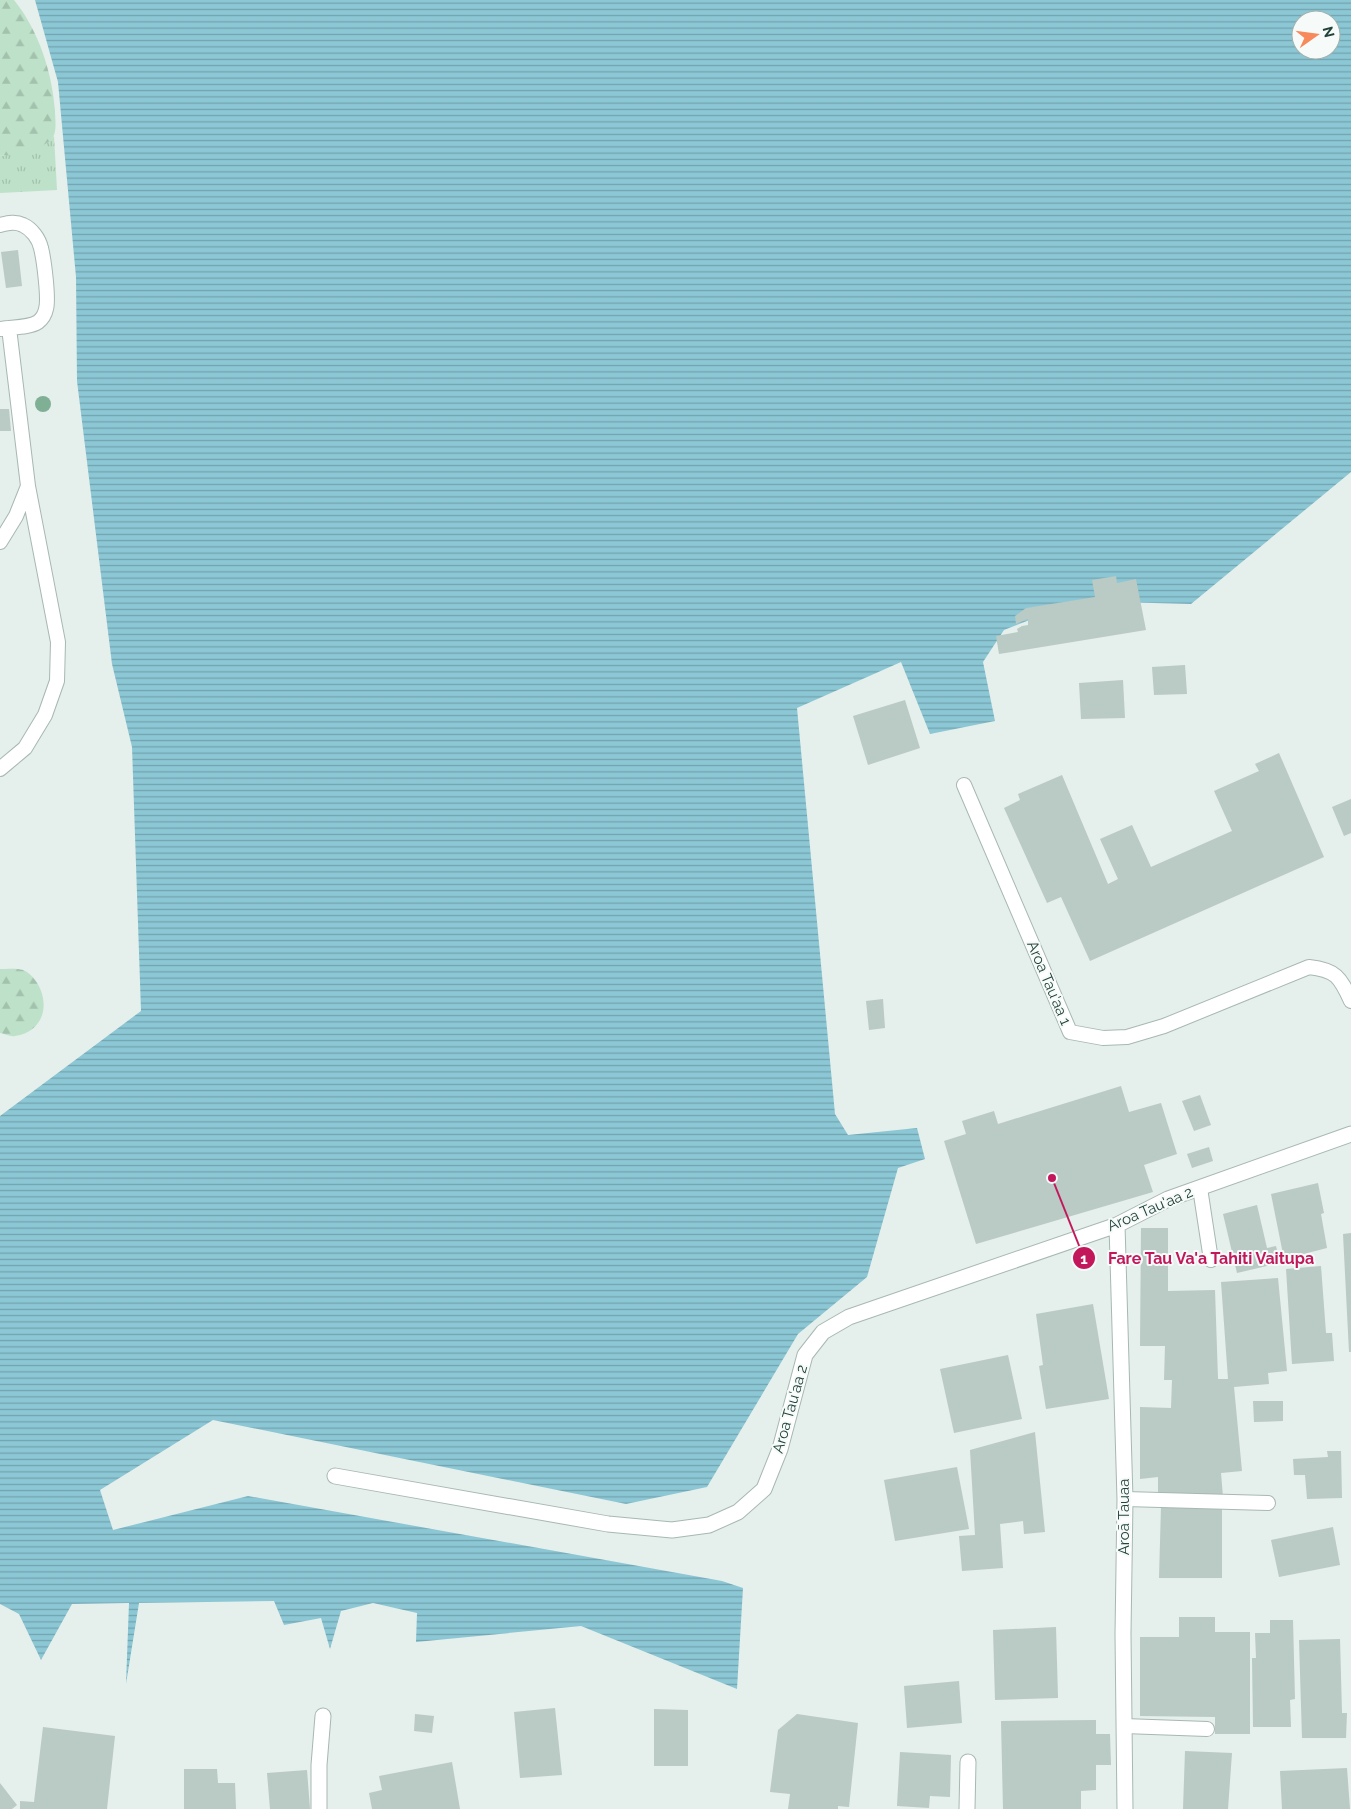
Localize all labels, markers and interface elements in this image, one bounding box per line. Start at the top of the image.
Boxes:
north arrow [1291,10,1341,60]
text: N [1320,25,1338,39]
street label: Aroa Tau'aa 1 [1023,938,1075,1028]
street label: Aroa Tau'aa 2 [1104,1183,1196,1235]
callout: Fare Tau Va'a Tahiti Vaitupa [1072,1243,1325,1274]
text: Fare Tau Va'a Tahiti Vaitupa [1108,1249,1314,1268]
text: 1 [1080,1250,1088,1268]
street label: Aroa Tau'aa 2 [769,1363,811,1455]
street label: Aroā Tauaa [1115,1479,1133,1555]

